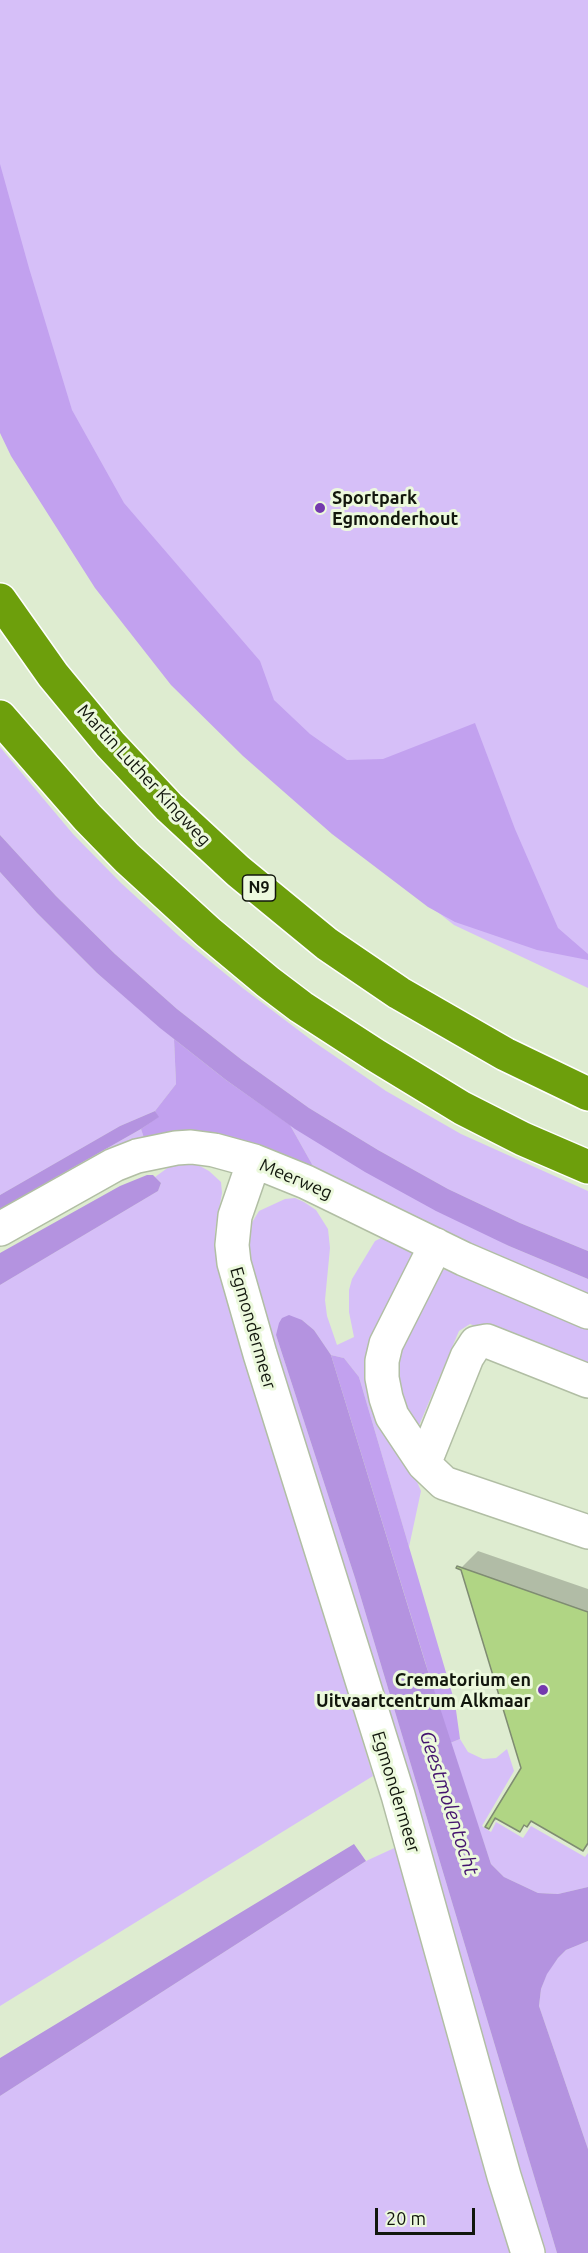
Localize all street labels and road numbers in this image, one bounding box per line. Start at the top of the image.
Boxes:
street label: Martin Luther Kingweg [73,700,215,850]
road number: N9 [242,875,276,901]
street label: Meerweg [256,1154,336,1204]
street label: Egmondermeer [225,1264,281,1392]
street label: Egmondermeer [367,1729,425,1855]

